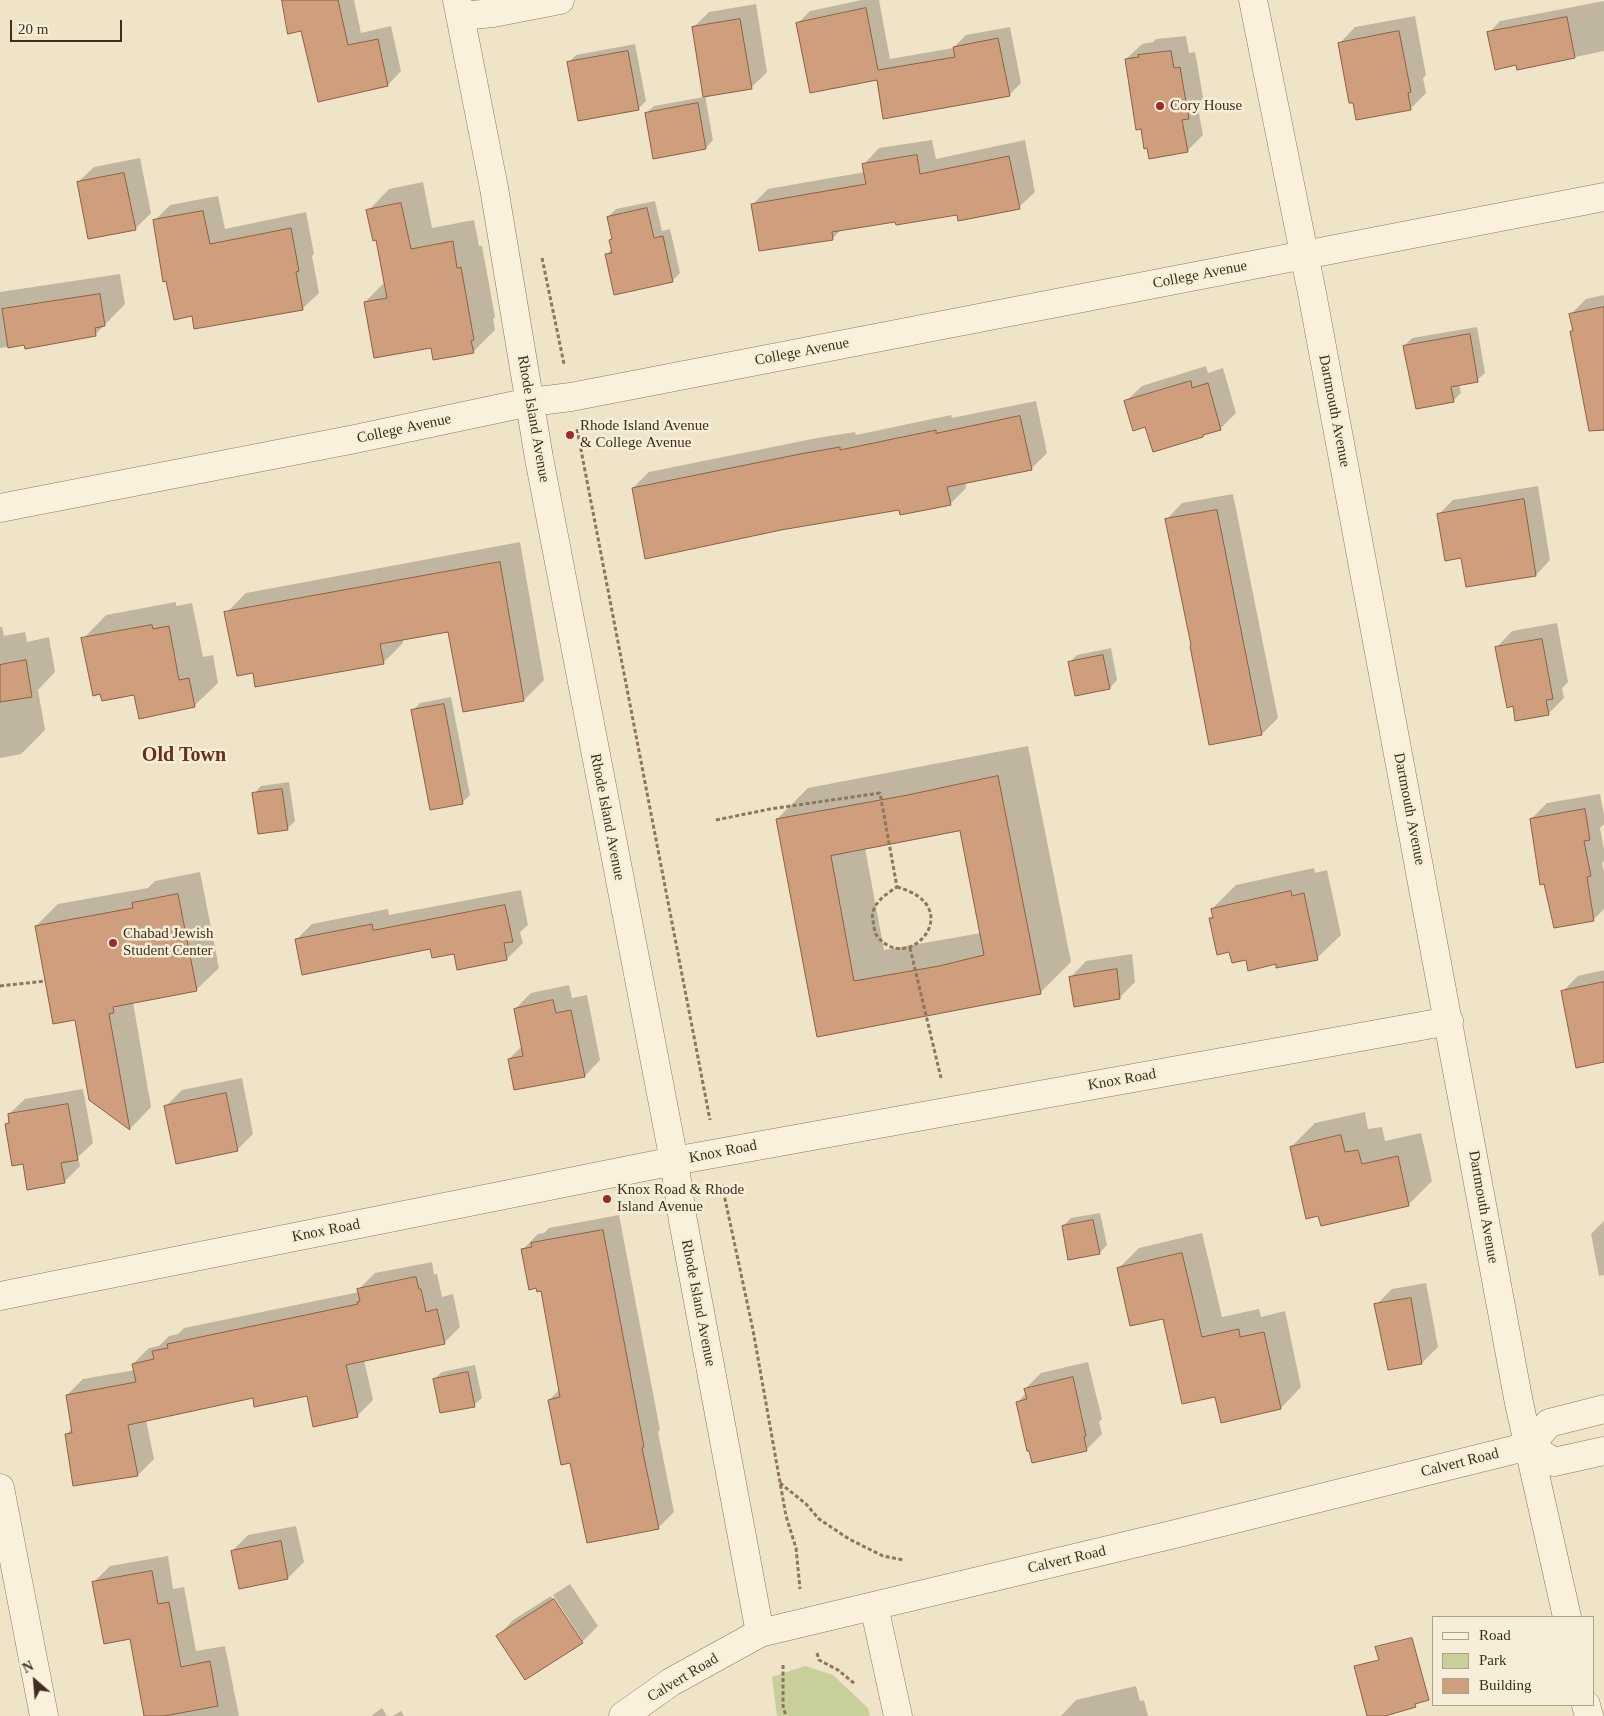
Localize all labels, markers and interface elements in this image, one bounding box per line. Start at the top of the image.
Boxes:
scale bar [12,10,125,42]
text: 20 m [18,21,48,37]
place label: Cory House [1170,97,1242,115]
marker: Cory House [1154,100,1166,112]
street label: College Avenue [1151,257,1249,293]
street label: College Avenue [753,334,851,370]
street label: Dartmouth Avenue [1314,353,1354,469]
street label: Rhode Island Avenue [513,354,553,484]
street label: College Avenue [355,410,453,448]
place label: Rhode Island Avenue & College Avenue [580,417,709,452]
marker: Rhode Island Avenue & College Avenue [564,429,576,441]
district label: Old Town [142,744,226,768]
street label: Dartmouth Avenue [1389,751,1429,867]
street label: Rhode Island Avenue [586,752,628,882]
place label: Chabad Jewish Student Center [123,925,213,960]
marker: Chabad Jewish Student Center [107,937,119,949]
street label: Knox Road [1087,1065,1157,1095]
street label: Knox Road [688,1137,758,1167]
street label: Dartmouth Avenue [1464,1149,1502,1265]
place label: Knox Road & Rhode Island Avenue [617,1181,744,1216]
marker: Knox Road & Rhode Island Avenue [601,1193,613,1205]
street label: Knox Road [291,1216,361,1246]
street label: Rhode Island Avenue [677,1238,719,1368]
street label: Calvert Road [1419,1445,1501,1481]
street label: Calvert Road [1026,1542,1108,1578]
legend [1432,1616,1594,1706]
text: Road [1479,1627,1511,1643]
street label: Calvert Road [644,1650,722,1706]
text: Park [1479,1652,1507,1668]
north arrow [10,1656,60,1706]
text: N [20,1658,36,1676]
text: Building [1479,1677,1532,1693]

